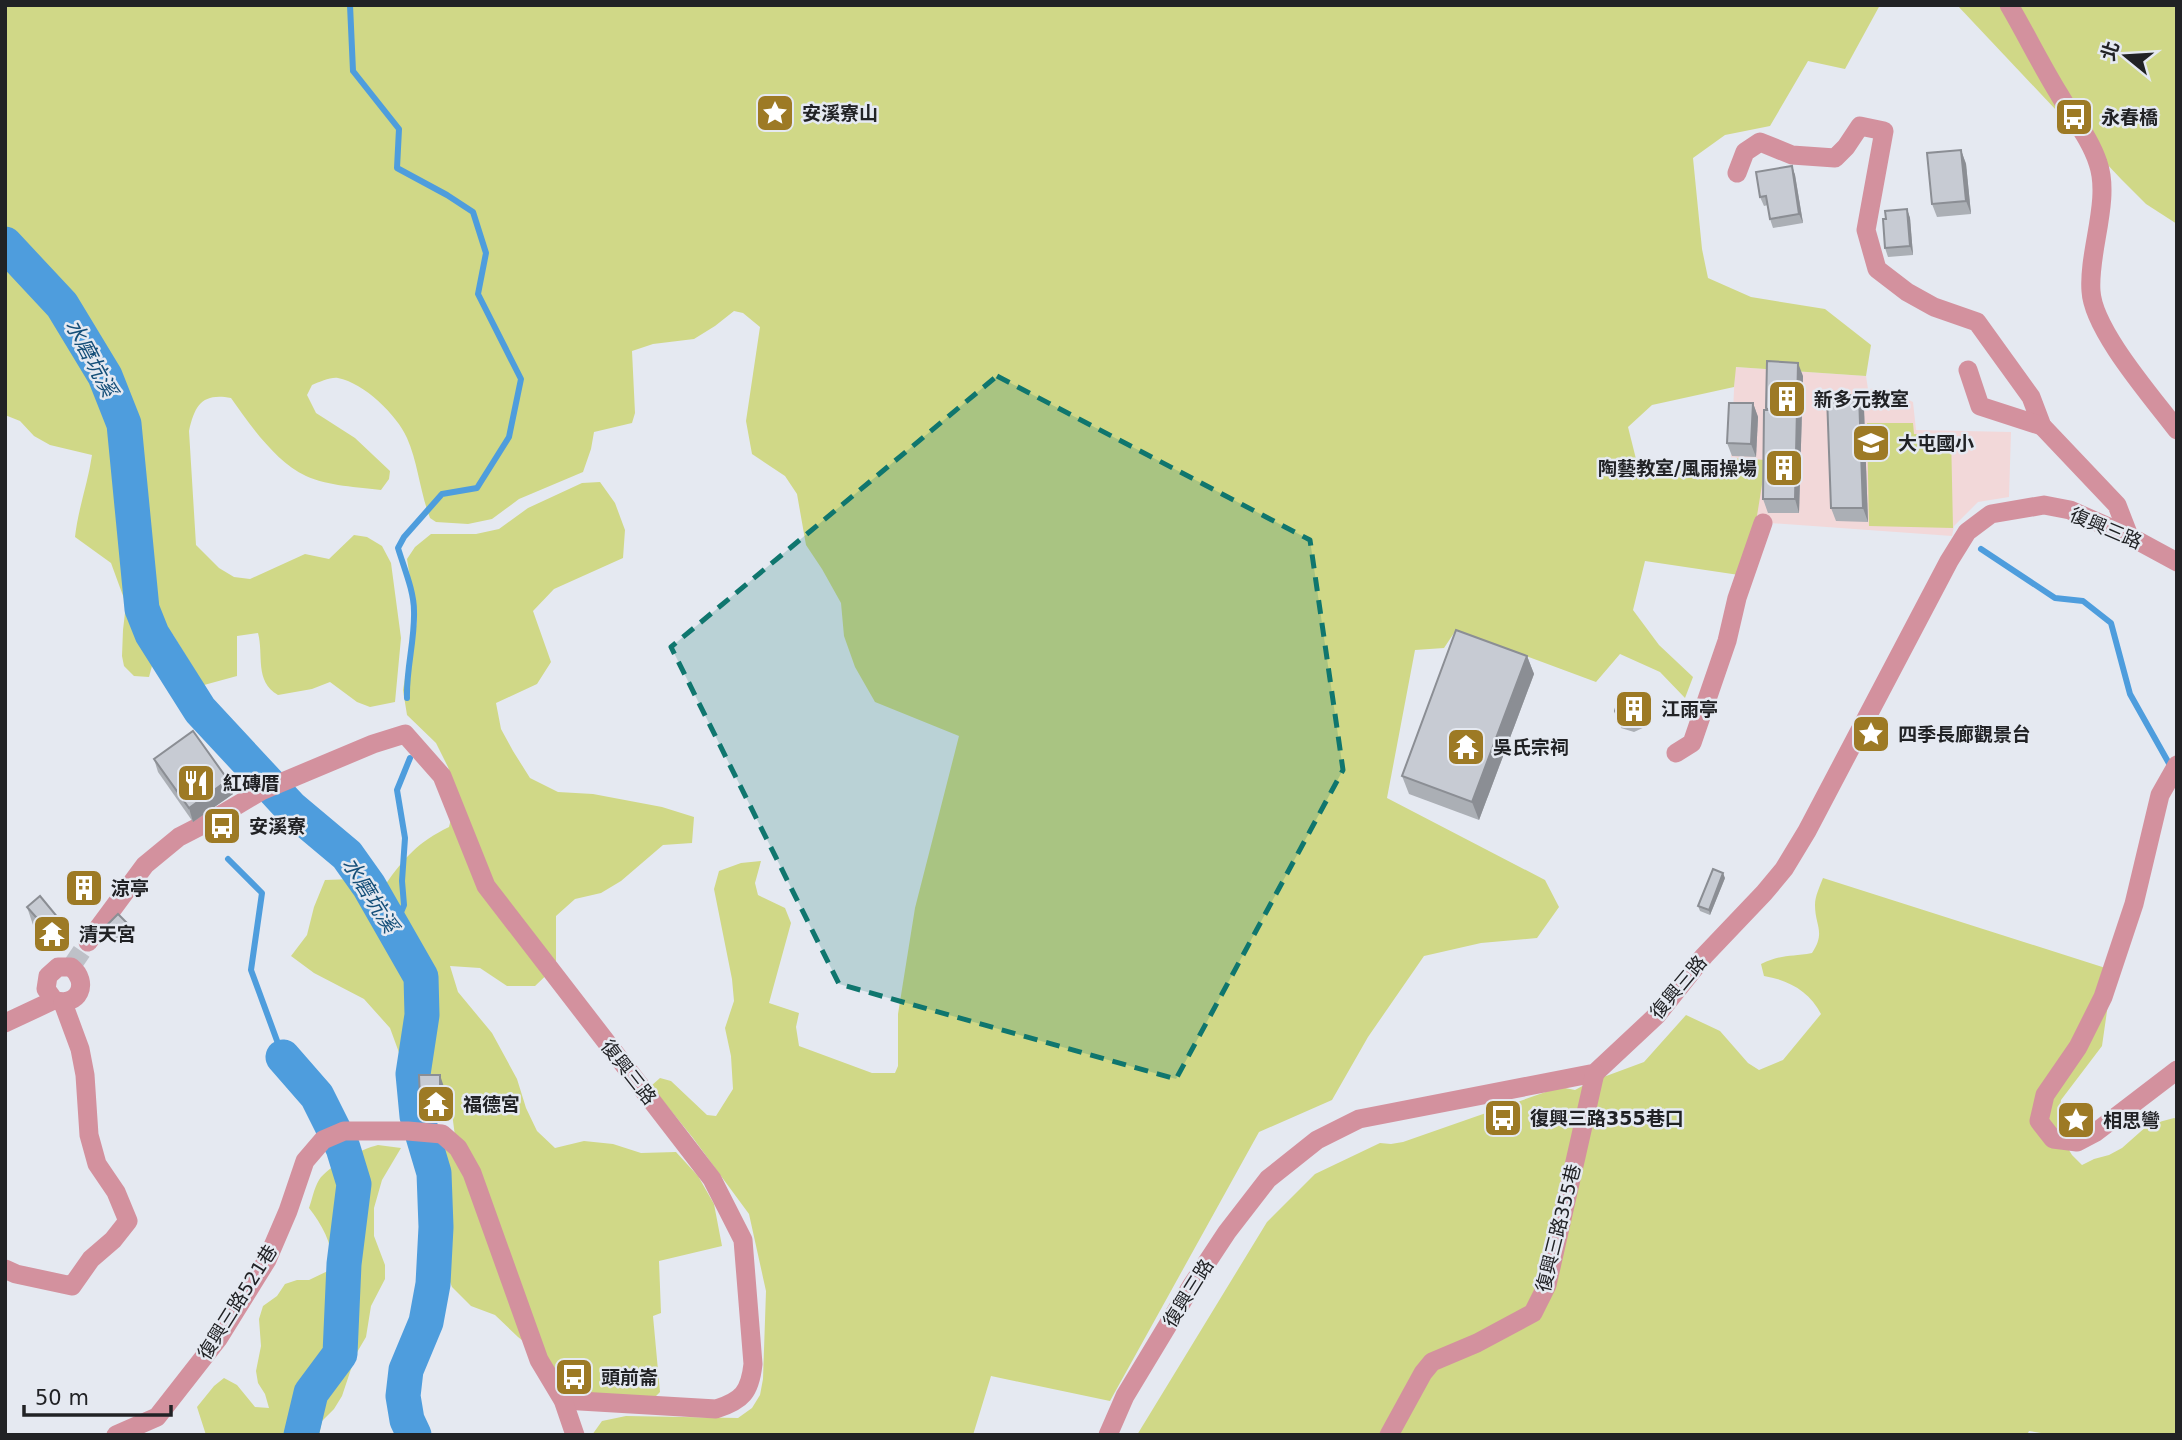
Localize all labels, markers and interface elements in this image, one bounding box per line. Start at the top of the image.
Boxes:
north arrow [2091,21,2161,91]
text: 北 [2096,38,2123,63]
place icon: 安溪寮山 [754,92,796,134]
bus stop icon: 永春橋 [2053,96,2095,138]
place label: 安溪寮山 [802,102,878,124]
place label: 永春橋 [2101,106,2158,128]
water label: 水磨坑溪 [61,315,123,403]
building icon: 新多元教室 [1766,378,1808,420]
place label: 新多元教室 [1814,388,1909,410]
school or university icon: 大屯國小 [1850,422,1892,464]
place label: 大屯國小 [1898,432,1974,454]
building icon: 陶藝教室/風雨操場 [1763,447,1805,489]
place label: 陶藝教室/風雨操場 [1598,457,1757,479]
street label: 復興三路 [2067,503,2145,553]
building icon: 江雨亭 [1613,688,1655,730]
place label: 江雨亭 [1661,698,1718,720]
place icon: 四季長廊觀景台 [1850,713,1892,755]
place label: 四季長廊觀景台 [1898,723,2031,745]
temple icon: 吳氏宗祠 [1445,726,1487,768]
place label: 吳氏宗祠 [1493,736,1569,758]
restaurant icon: 紅磚厝 [175,762,217,804]
place label: 紅磚厝 [223,772,280,794]
bus stop icon: 安溪寮 [201,805,243,847]
place label: 安溪寮 [249,815,306,837]
water label: 水磨坑溪 [338,853,404,940]
building icon: 涼亭 [63,867,105,909]
place label: 涼亭 [111,877,149,899]
temple icon: 清天宮 [31,913,73,955]
place label: 清天宮 [79,923,136,945]
street label: 復興三路 [1645,951,1711,1023]
street label: 復興三路 [597,1035,661,1109]
temple icon: 福德宮 [415,1083,457,1125]
place label: 福德宮 [463,1093,520,1115]
bus stop icon: 復興三路355巷口 [1482,1097,1524,1139]
place icon: 相思彎 [2055,1099,2097,1141]
place label: 復興三路355巷口 [1530,1107,1684,1129]
place label: 相思彎 [2103,1109,2160,1131]
street label: 復興三路355巷 [1531,1162,1585,1294]
street label: 復興三路521巷 [193,1241,281,1363]
street label: 復興三路 [1159,1255,1217,1331]
bus stop icon: 頭前崙 [553,1356,595,1398]
place label: 頭前崙 [601,1366,658,1388]
scale bar [24,1374,172,1418]
text: 50 m [35,1386,89,1410]

